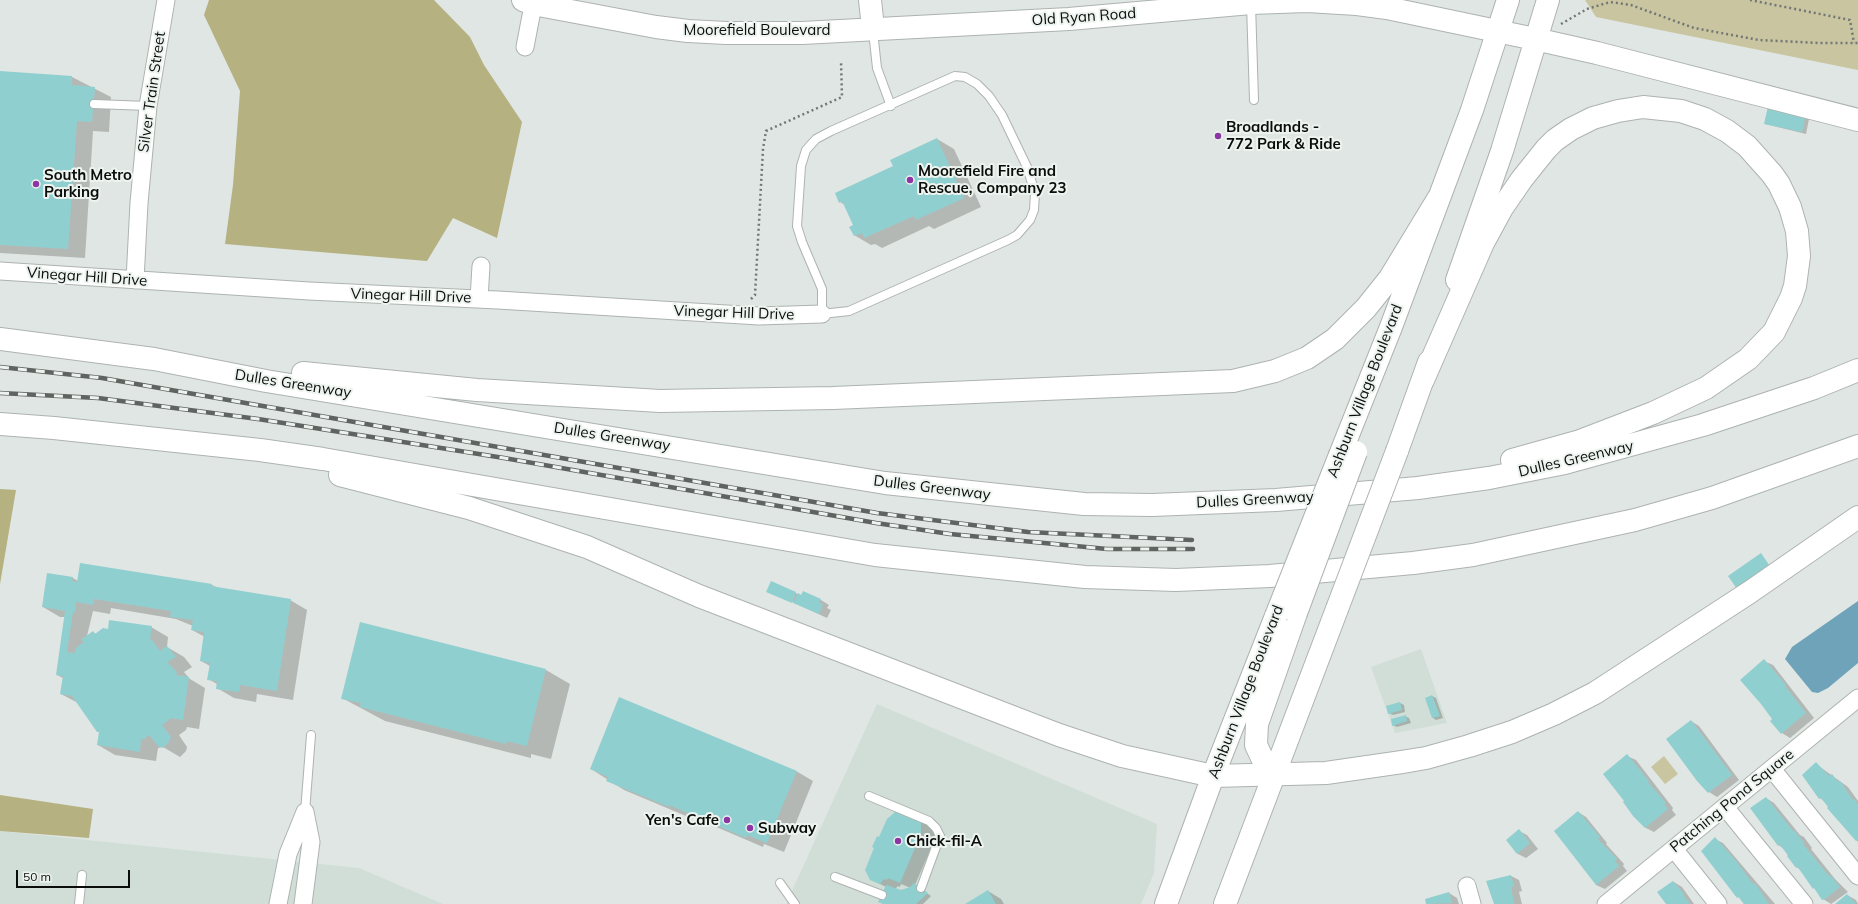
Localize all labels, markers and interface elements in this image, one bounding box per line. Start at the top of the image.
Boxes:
street label: Old Ryan Road [1031,4,1137,30]
street label: Moorefield Boulevard [684,21,830,39]
street label: Silver Train Street [135,30,169,154]
place label: Broadlands - 772 Park & Ride [1226,118,1341,153]
marker: Broadlands - 772 Park & Ride [1213,131,1223,141]
place label: Moorefield Fire and Rescue, Company 23 [918,162,1067,197]
place label: South Metro Parking [44,166,132,201]
marker: Moorefield Fire and Rescue, Company 23 [905,175,915,185]
marker: South Metro Parking [31,179,41,189]
street label: Vinegar Hill Drive [26,264,148,290]
street label: Vinegar Hill Drive [350,285,472,307]
street label: Vinegar Hill Drive [673,302,795,324]
street label: Ashburn Village Boulevard [1324,302,1406,480]
street label: Dulles Greenway [233,366,353,402]
street label: Dulles Greenway [552,419,672,455]
street label: Dulles Greenway [1517,437,1635,481]
street label: Dulles Greenway [873,472,991,504]
street label: Dulles Greenway [1196,488,1314,512]
street label: Ashburn Village Boulevard [1205,603,1287,781]
street label: Patching Pond Square [1666,745,1798,857]
place label: Yen's Cafe [645,811,719,829]
marker: Yen's Cafe [722,815,732,825]
place label: Subway [758,819,816,837]
marker: Subway [745,823,755,833]
place label: Chick-fil-A [906,832,982,850]
marker: Chick-fil-A [893,836,903,846]
scale bar [18,862,132,888]
text: 50 m [23,869,51,884]

